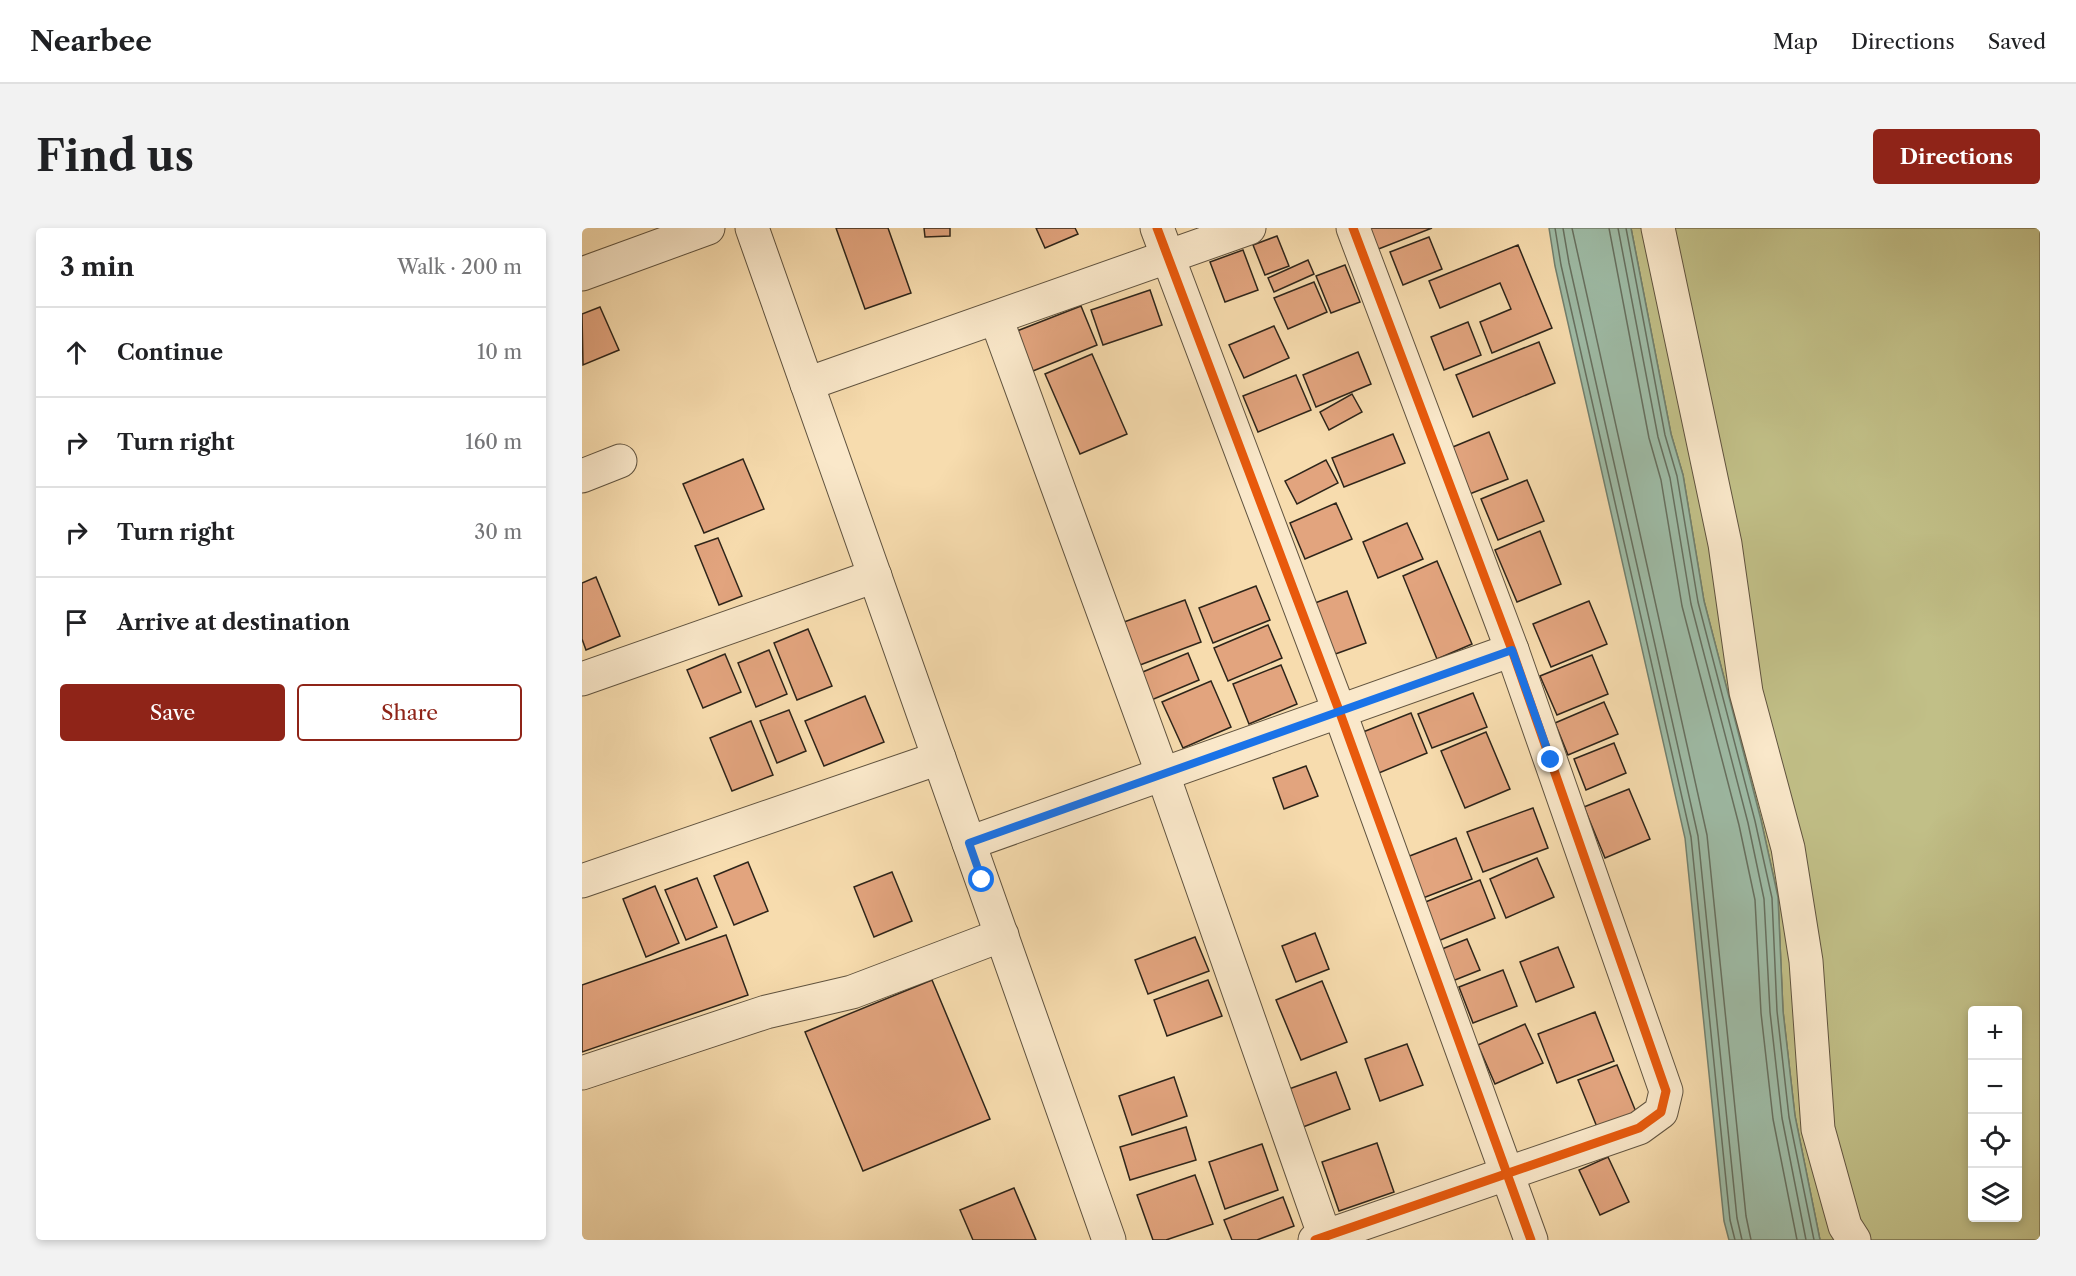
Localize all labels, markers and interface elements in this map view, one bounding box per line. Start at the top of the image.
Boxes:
text: Nearbee [30,24,152,58]
text: Map [1773,29,1818,54]
text: Directions [1851,29,1955,54]
text: Saved [1988,29,2046,54]
button: Directions [1873,129,2040,184]
text: Find us [36,130,194,182]
text: 3 min [60,251,134,283]
text: Walk · 200 m [397,255,522,279]
icon: ahead [60,336,93,369]
text: Continue [117,339,223,366]
text: 10 m [477,340,522,364]
icon: right [60,426,93,459]
text: Turn right [117,429,235,456]
text: 160 m [465,430,522,454]
icon: right [60,516,93,549]
text: Turn right [117,519,235,546]
text: 30 m [474,520,522,544]
icon: arrive [60,606,93,639]
text: Arrive at destination [117,609,350,636]
button: Save [60,684,285,741]
button: Share [297,684,522,741]
route end [1537,746,1563,772]
route start [968,866,994,892]
map controls [1968,1006,2022,1222]
button: + [1968,1006,2022,1060]
button: − [1968,1060,2022,1114]
button: locate [1968,1114,2022,1168]
button: layers [1968,1168,2022,1222]

